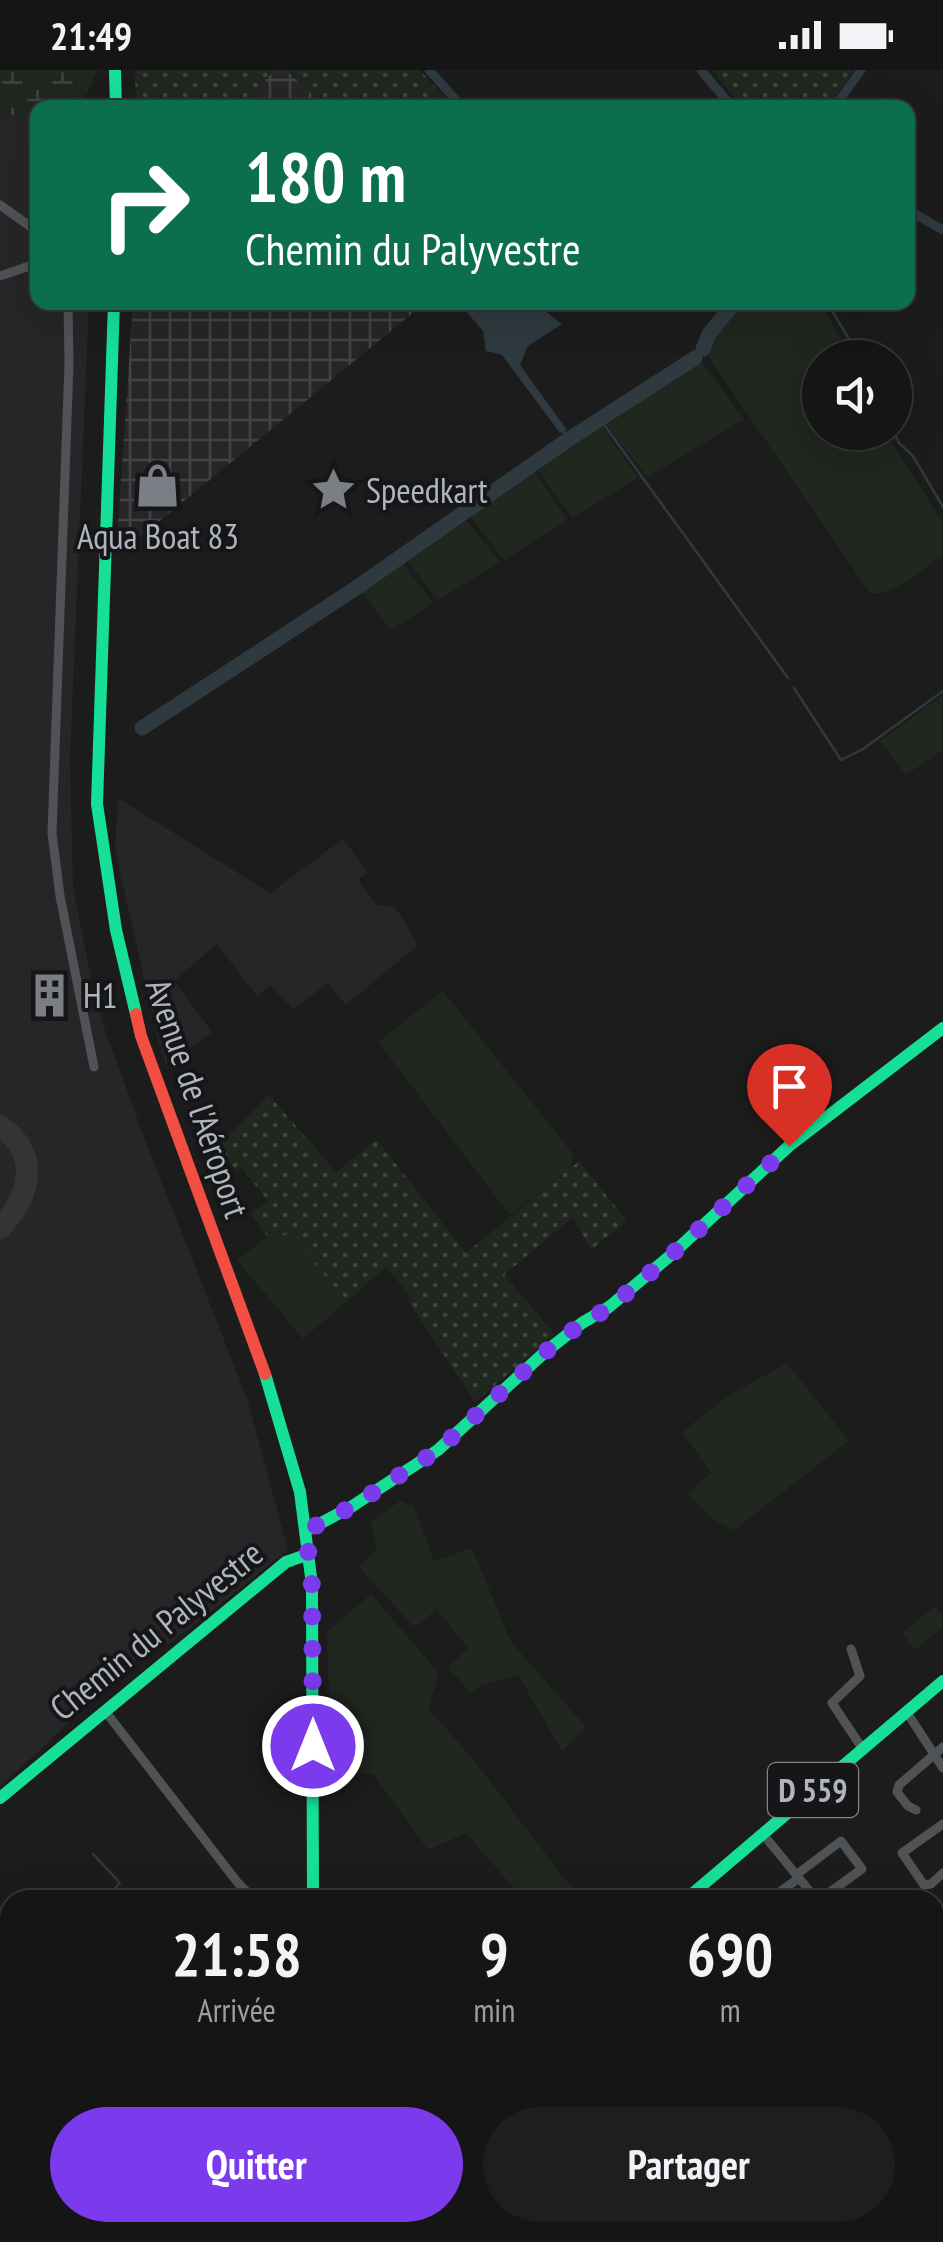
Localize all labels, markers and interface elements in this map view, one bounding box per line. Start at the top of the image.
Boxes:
text: 21:49 [50,11,132,60]
text: 180 m [245,131,406,221]
icon: right [80,140,210,270]
text: Chemin du Palyvestre [245,219,580,277]
map controls [802,340,912,450]
button: sound [802,340,912,450]
shop icon: Aqua Boat 83 [134,462,182,510]
place icon: Speedkart [309,466,357,514]
place label: Speedkart [366,467,488,513]
place label: Aqua Boat 83 [77,513,239,559]
building icon: H1 [26,971,74,1019]
place label: H1 [83,972,118,1018]
street label: Avenue de l'Aéroport [136,972,261,1224]
pin [747,1044,832,1147]
icon: arrive [762,1059,817,1114]
street label: Chemin du Palyvestre [40,1530,272,1730]
position arrow [261,1694,365,1798]
road number: D 559 [768,1763,858,1817]
text: 21:58 [172,1915,302,1993]
text: 9 [480,1915,509,1993]
text: 690 [687,1915,773,1993]
text: Arrivée [198,1989,276,2031]
text: min [473,1989,515,2031]
text: m [720,1989,741,2031]
button: Quitter [50,2107,463,2222]
button: Partager [483,2107,895,2222]

